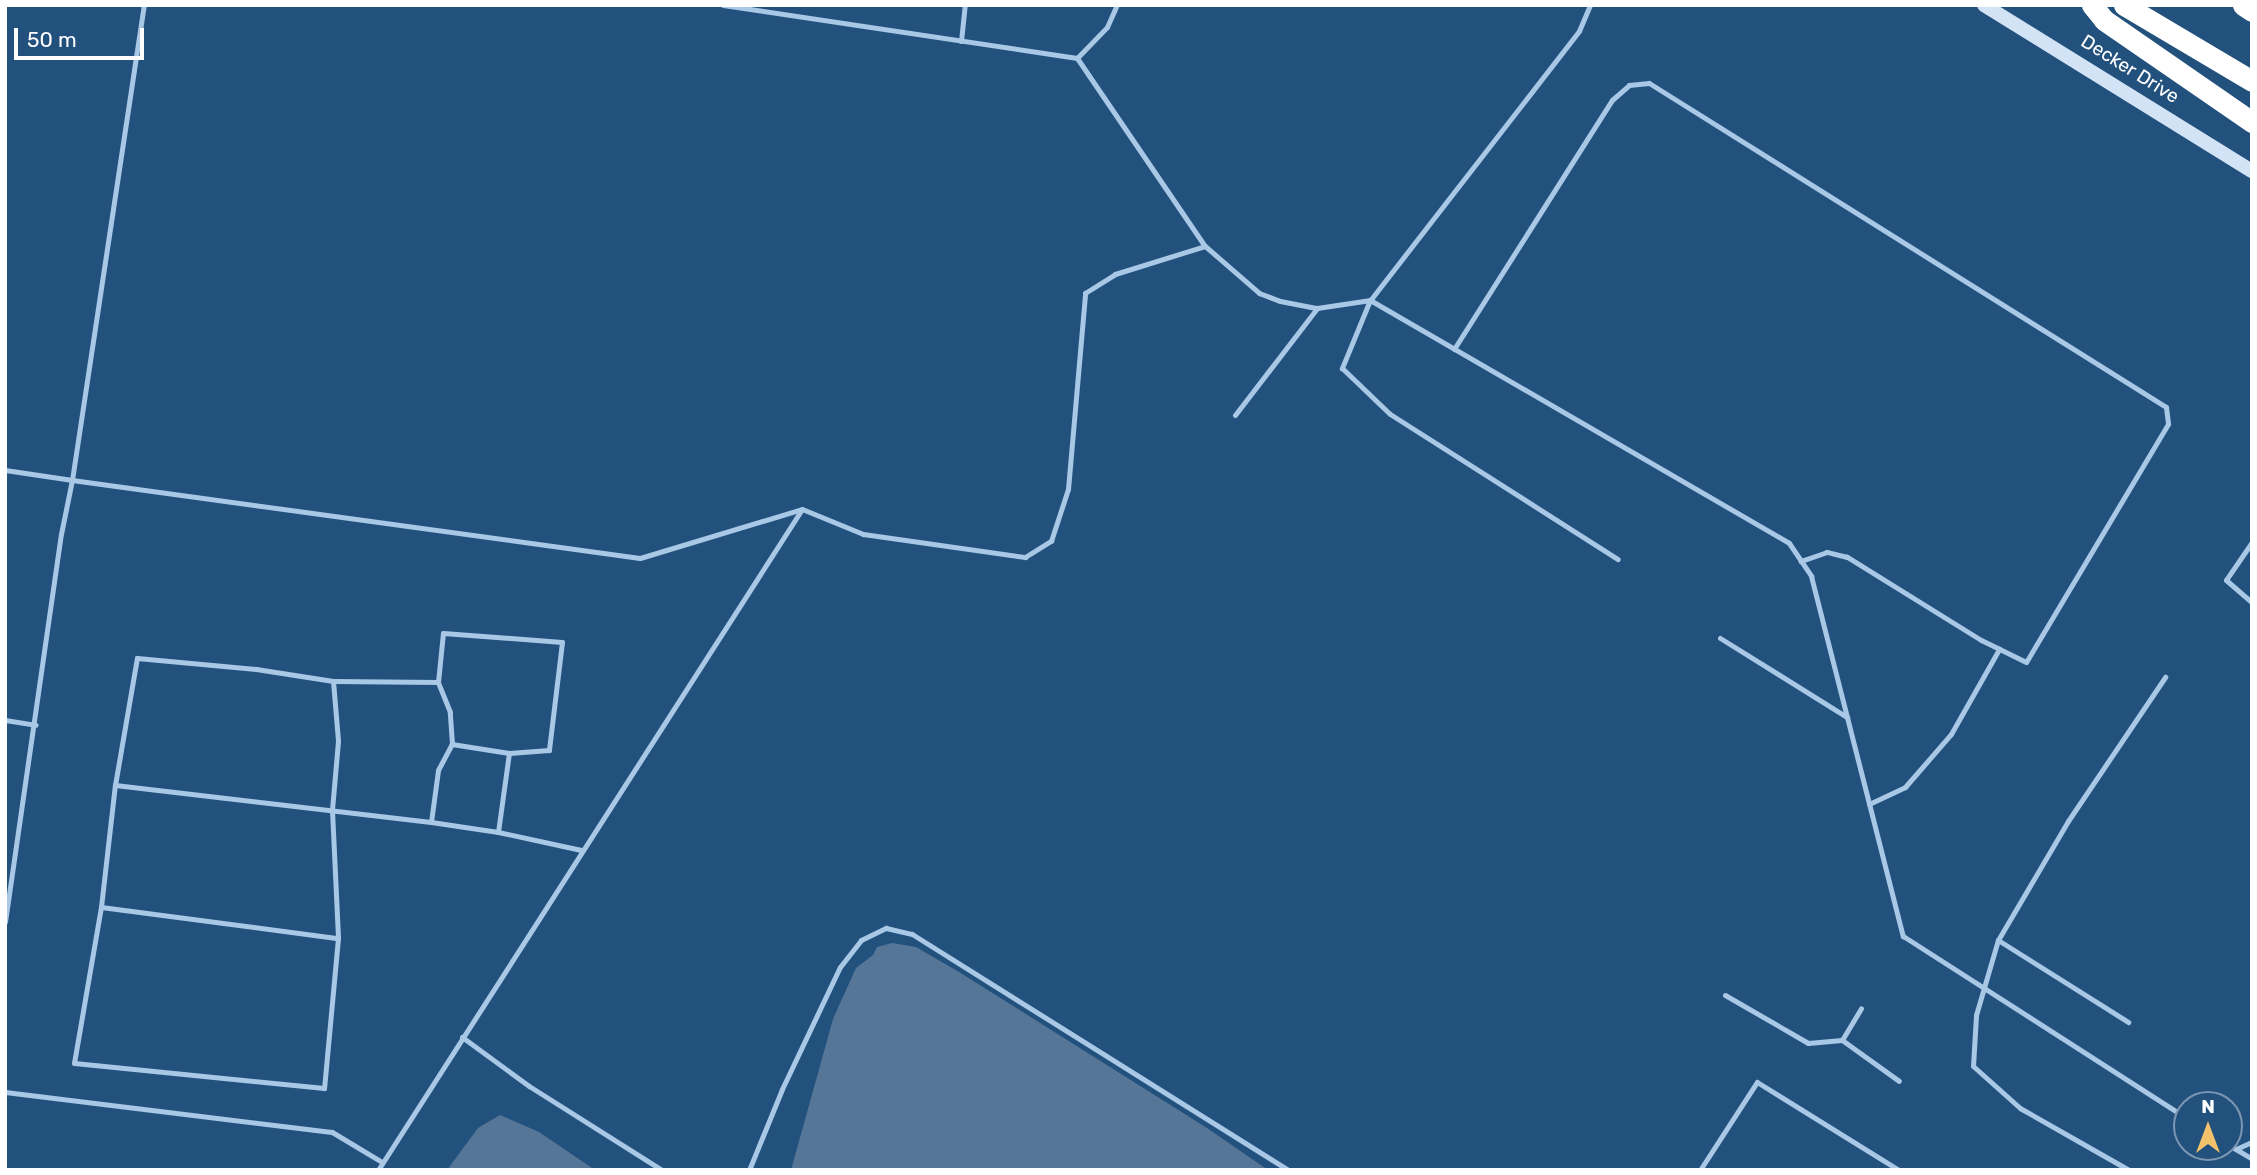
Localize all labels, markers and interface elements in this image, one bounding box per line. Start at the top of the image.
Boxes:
scale bar [18,14,147,58]
text: 50 m [27,27,77,52]
street label: Decker Drive [2077,30,2183,108]
north arrow [2173,1091,2243,1161]
text: N [2201,1095,2215,1118]

